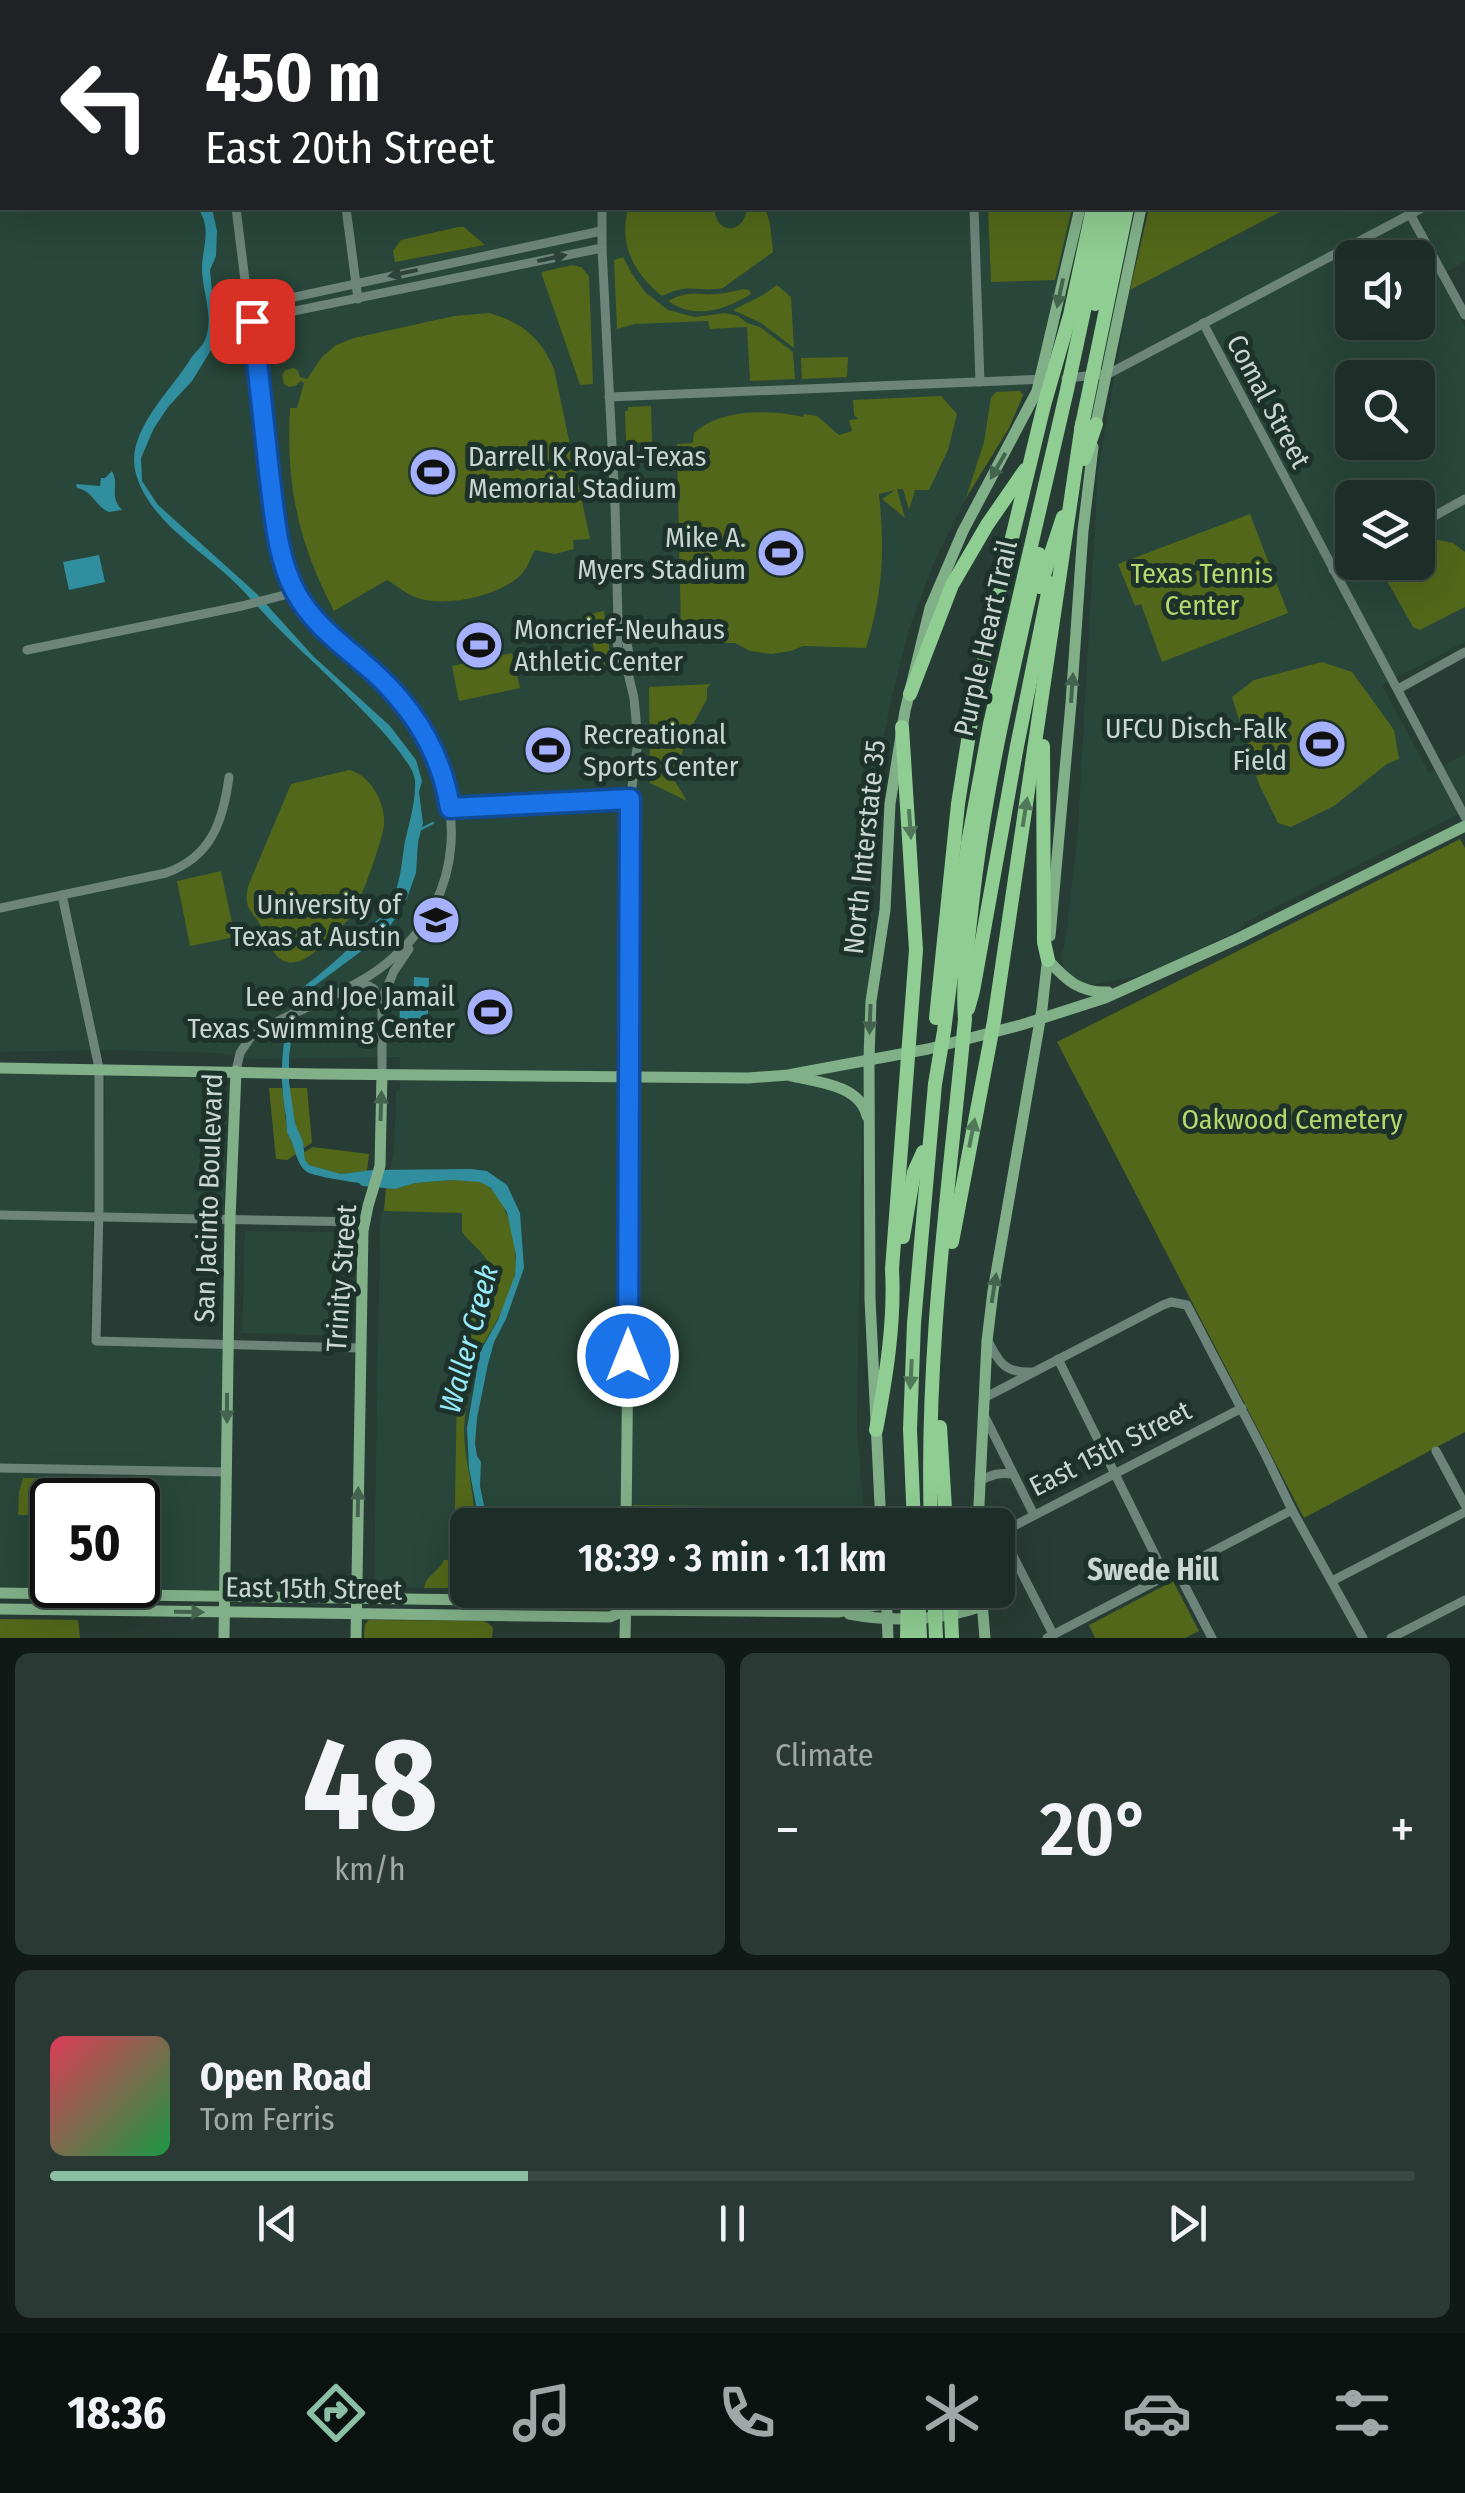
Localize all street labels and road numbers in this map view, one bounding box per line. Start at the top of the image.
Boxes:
street label: Comal Street [1220,329,1318,474]
street label: Purple Heart Trail [947,537,1024,739]
street label: North Interstate 35 [837,738,892,956]
street label: San Jacinto Boulevard [188,1073,229,1323]
street label: Trinity Street [320,1202,363,1353]
street label: East 15th Street [1024,1393,1197,1503]
street label: East 15th Street [225,1570,404,1607]

